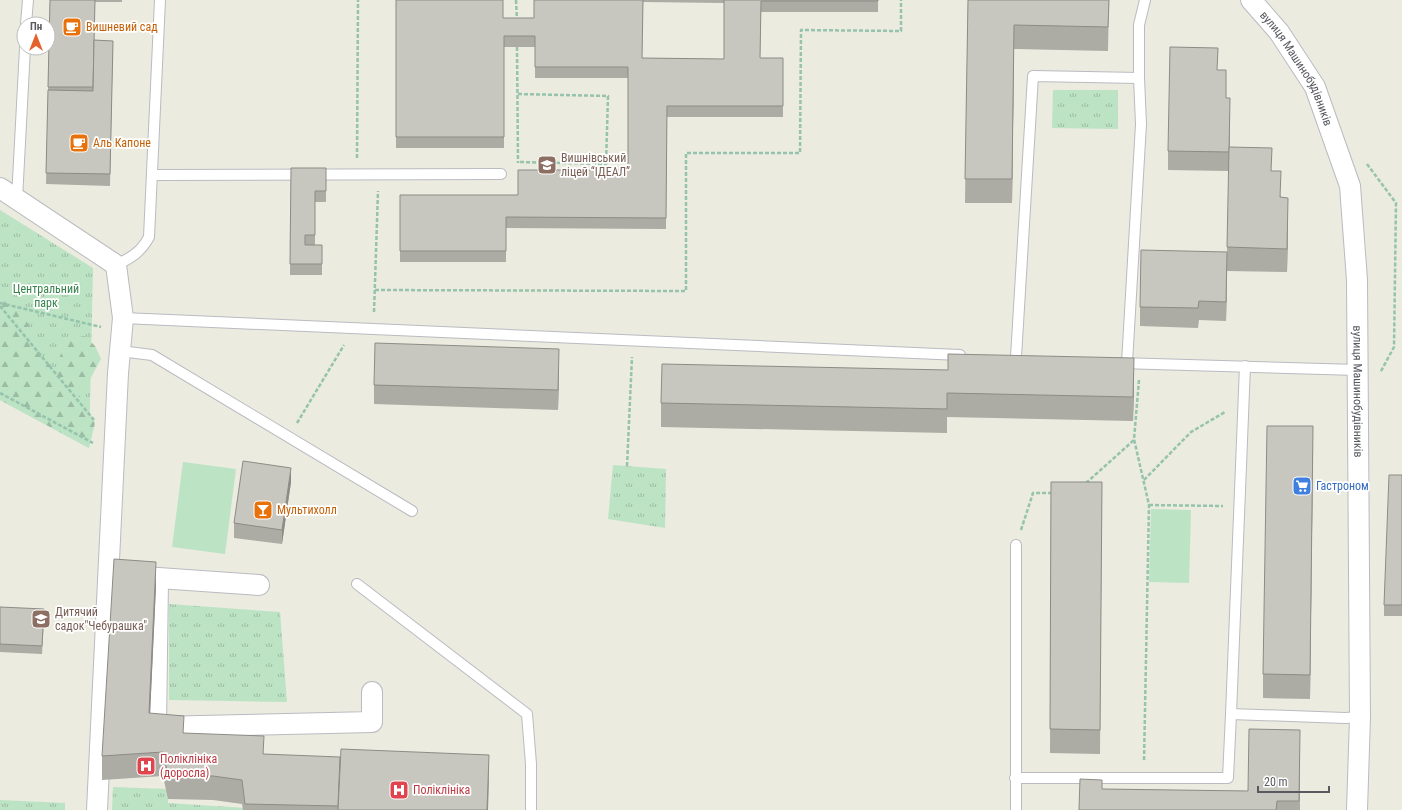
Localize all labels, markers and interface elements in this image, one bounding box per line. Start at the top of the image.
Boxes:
street label: вулиця Машинобудівників [1257,8,1335,128]
north arrow [16,16,56,56]
cafe icon: Вишневий сад [61,16,83,38]
text: Пн [30,20,42,33]
place label: Вишневий сад [86,20,158,34]
cafe icon: Аль Капоне [68,132,90,154]
place label: Аль Капоне [93,136,151,150]
place label: Вишнівський ліцей “ІДЕАЛ” [561,151,630,179]
school or university icon: Вишнівський ліцей “ІДЕАЛ” [536,154,558,176]
park label: Центральний парк [13,282,79,310]
street label: вулиця Машинобудівників [1350,325,1365,458]
supermarket icon: Гастроном [1291,475,1313,497]
place label: Гастроном [1316,479,1369,493]
bar icon: Мультихолл [252,499,274,521]
place label: Мультихолл [277,503,337,517]
place label: Дитячий садок"Чебурашка" [55,605,147,633]
school or university icon: Дитячий садок"Чебурашка" [30,608,52,630]
place label: Поліклініка (доросла) [160,752,218,780]
hospital icon: Поліклініка (доросла) [135,755,157,777]
scale bar [1258,768,1329,794]
text: 20 m [1264,775,1288,789]
hospital icon: Поліклініка [388,779,410,801]
place label: Поліклініка [413,783,471,797]

